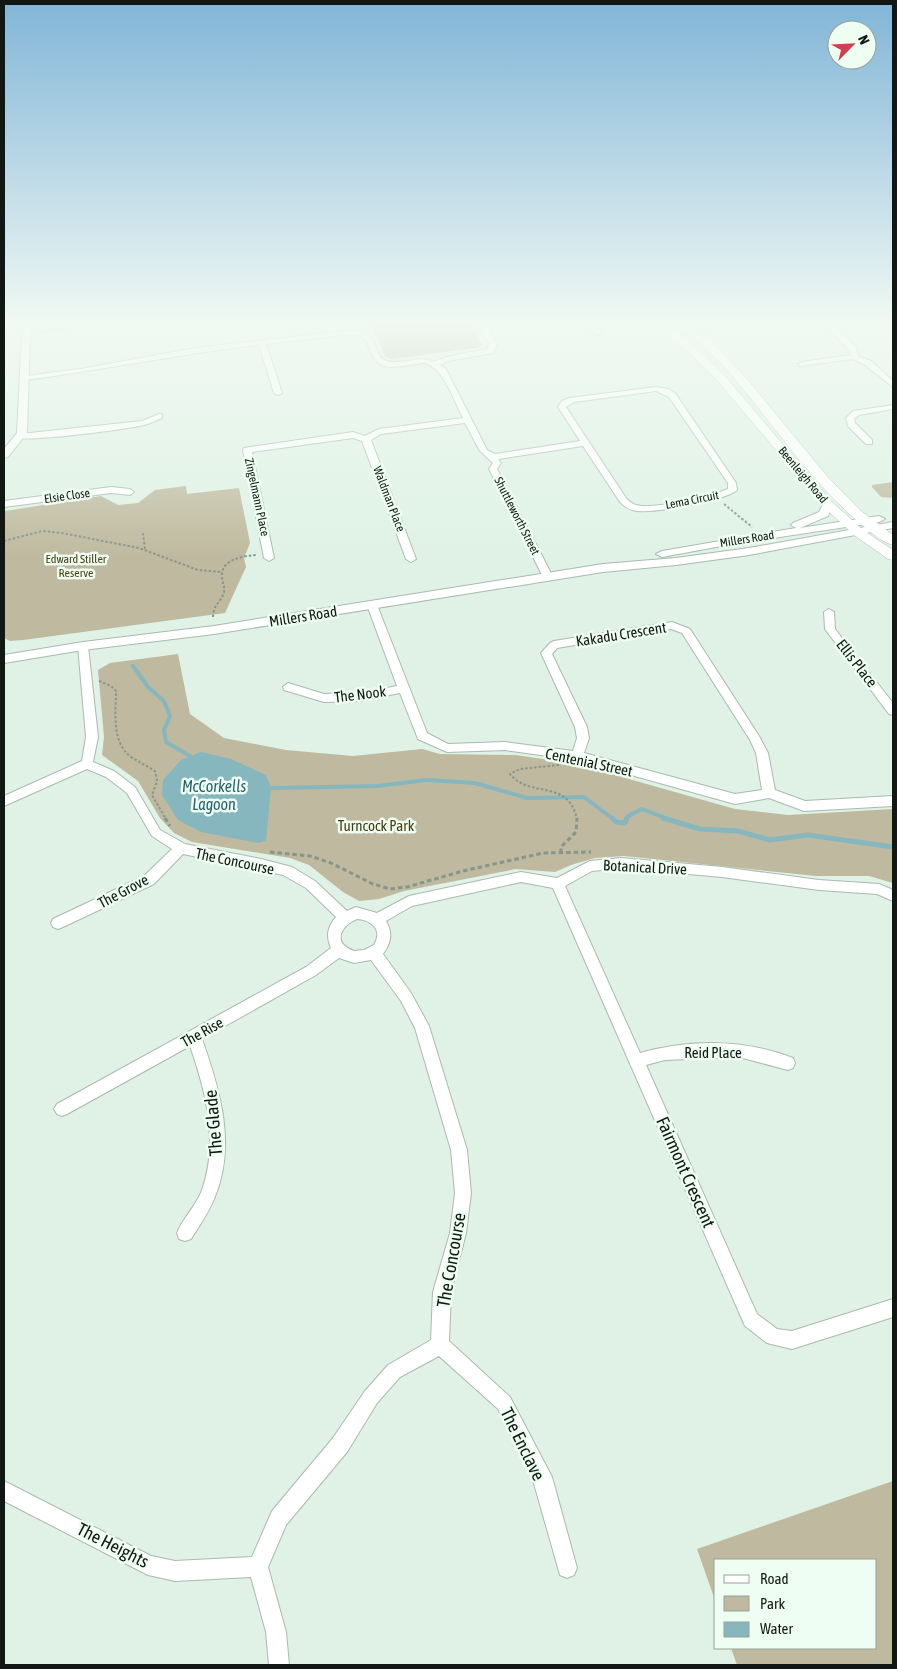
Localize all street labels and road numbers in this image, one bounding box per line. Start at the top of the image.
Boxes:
street label: Beenleigh Road [775,444,831,506]
street label: Zingelmann Place [242,457,272,537]
street label: Waldman Place [370,464,408,534]
street label: Shuttleworth Street [491,475,543,558]
street label: Elsie Close [43,486,91,506]
street label: Lema Circuit [664,488,720,512]
street label: Millers Road [719,528,775,550]
street label: Millers Road [268,602,338,630]
street label: Kakadu Crescent [575,618,667,650]
street label: Ellis Place [833,636,881,690]
street label: The Nook [333,682,387,706]
street label: Centenial Street [544,744,634,780]
street label: The Concourse [194,844,276,878]
street label: Botanical Drive [603,856,687,878]
street label: The Grove [95,871,151,911]
street label: The Rise [178,1013,226,1050]
street label: Reid Place [684,1044,742,1061]
street label: The Glade [200,1089,226,1157]
street label: Fairmont Crescent [652,1113,720,1231]
street label: The Concourse [432,1211,470,1309]
street label: The Enclave [496,1404,550,1484]
street label: The Heights [74,1518,152,1572]

